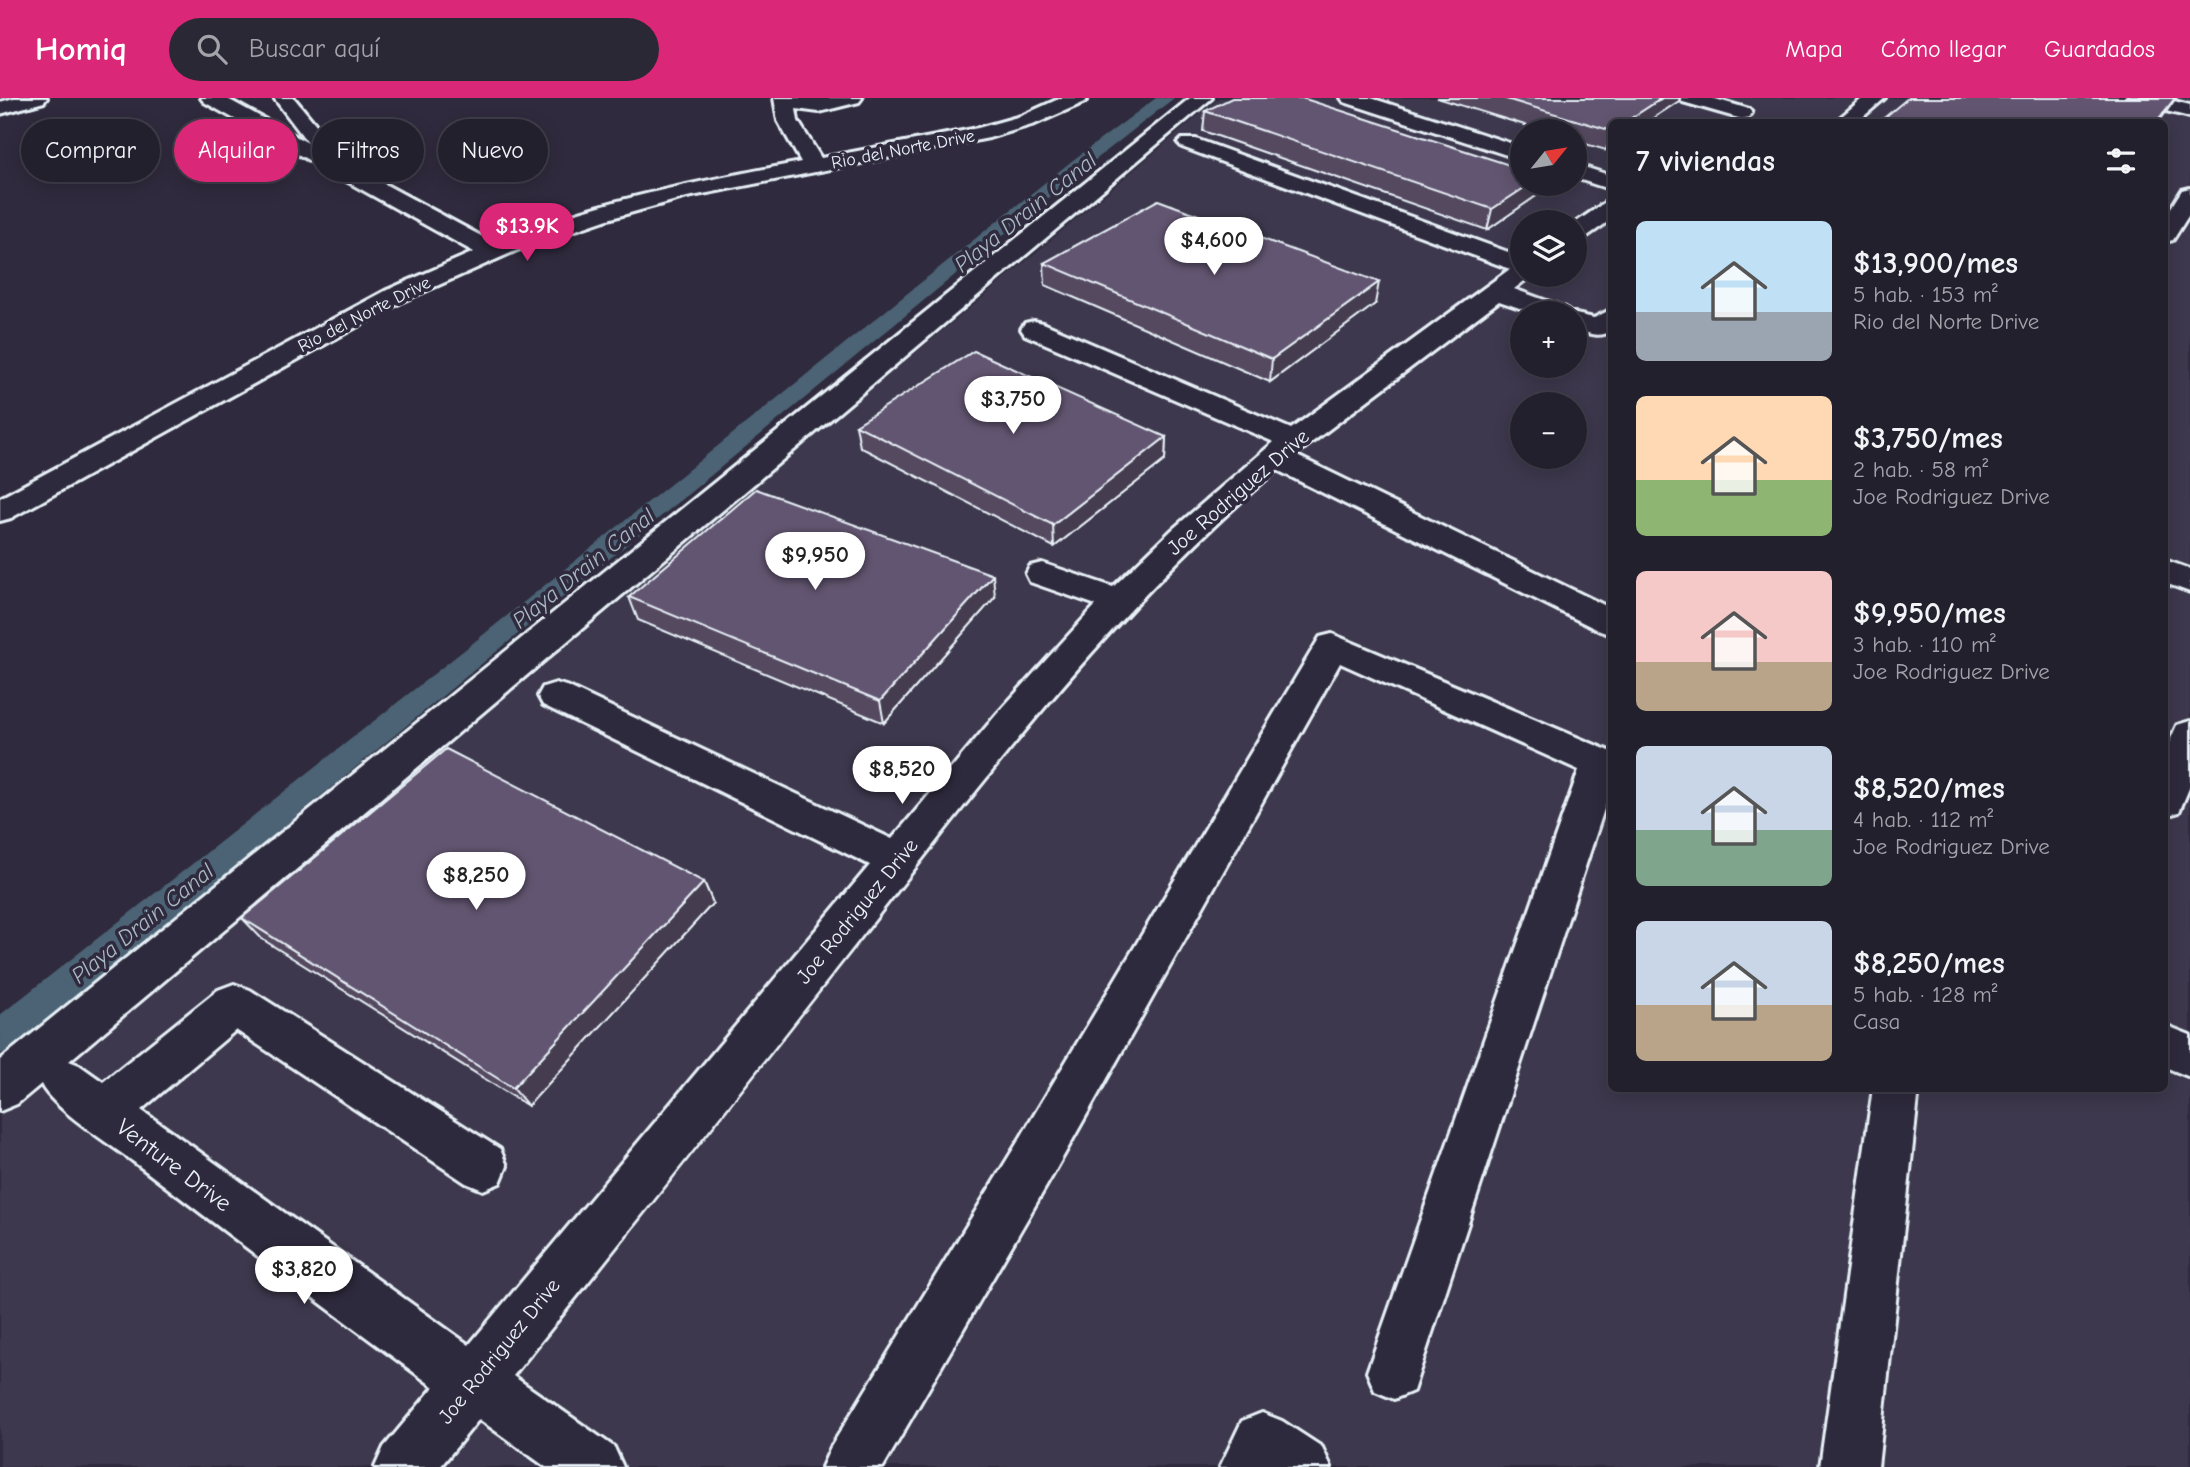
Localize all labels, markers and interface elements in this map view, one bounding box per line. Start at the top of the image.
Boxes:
search box [169,18,659,81]
text: Homiq [35,30,127,68]
icon: search [193,30,231,68]
text: Buscar aquí [249,34,380,64]
text: Mapa [1785,35,1843,63]
text: Cómo llegar [1881,35,2006,63]
text: Guardados [2044,35,2155,63]
chip: Comprar [21,119,160,182]
chip: Alquilar [174,119,298,182]
chip: Filtros [312,119,424,182]
chip: Nuevo [438,119,548,182]
north arrow [1510,119,1587,196]
map controls [1510,119,1587,469]
street label: Rio del Norte Drive [830,125,977,174]
icon: filters [2102,142,2140,180]
text: 7 viviendas [1636,144,1775,179]
water label: Playa Drain Canal [949,146,1103,278]
pin: $13.9K [470,204,584,263]
button: layers [1510,210,1587,287]
text: $13.9K [495,212,559,239]
pin: $4,600 [1157,218,1271,277]
text: $4,600 [1180,226,1248,253]
text: $13,900/mes [1853,246,2018,281]
icon: home [1692,249,1776,333]
street label: Rio del Norte Drive [295,272,434,357]
text: 5 hab. · 153 m² [1853,281,1998,308]
button: + [1510,301,1587,378]
text: Rio del Norte Drive [1853,308,2039,335]
pin: $3,750 [956,376,1070,436]
text: $3,750 [980,385,1046,412]
button: − [1510,392,1587,469]
text: $3,750/mes [1853,421,2003,456]
street label: Joe Rodriguez Drive [1162,424,1314,560]
icon: home [1692,424,1776,508]
text: 2 hab. · 58 m² [1853,456,1988,483]
text: Joe Rodriguez Drive [1853,483,2050,510]
water label: Playa Drain Canal [507,502,661,634]
pin: $9,950 [758,532,872,592]
text: $9,950 [781,541,849,568]
text: $9,950/mes [1853,596,2006,631]
icon: home [1692,599,1776,683]
text: 3 hab. · 110 m² [1853,631,1996,658]
text: Joe Rodriguez Drive [1853,658,2050,685]
pin: $8,520 [845,746,959,806]
text: $8,520 [869,755,935,782]
text: $8,520/mes [1853,771,2005,806]
icon: home [1692,774,1776,858]
text: 4 hab. · 112 m² [1853,806,1993,833]
text: Joe Rodriguez Drive [1853,833,2050,860]
street label: Joe Rodriguez Drive [791,834,923,988]
pin: $8,250 [419,852,533,912]
water label: Playa Drain Canal [66,857,220,989]
text: $8,250 [443,861,509,888]
text: $8,250/mes [1853,946,2005,981]
icon: home [1692,949,1776,1033]
text: 5 hab. · 128 m² [1853,981,1997,1008]
text: Casa [1853,1008,1900,1035]
street label: Venture Drive [111,1113,237,1217]
pin: $3,820 [247,1246,361,1306]
text: $3,820 [271,1255,337,1282]
street label: Joe Rodriguez Drive [433,1274,565,1428]

